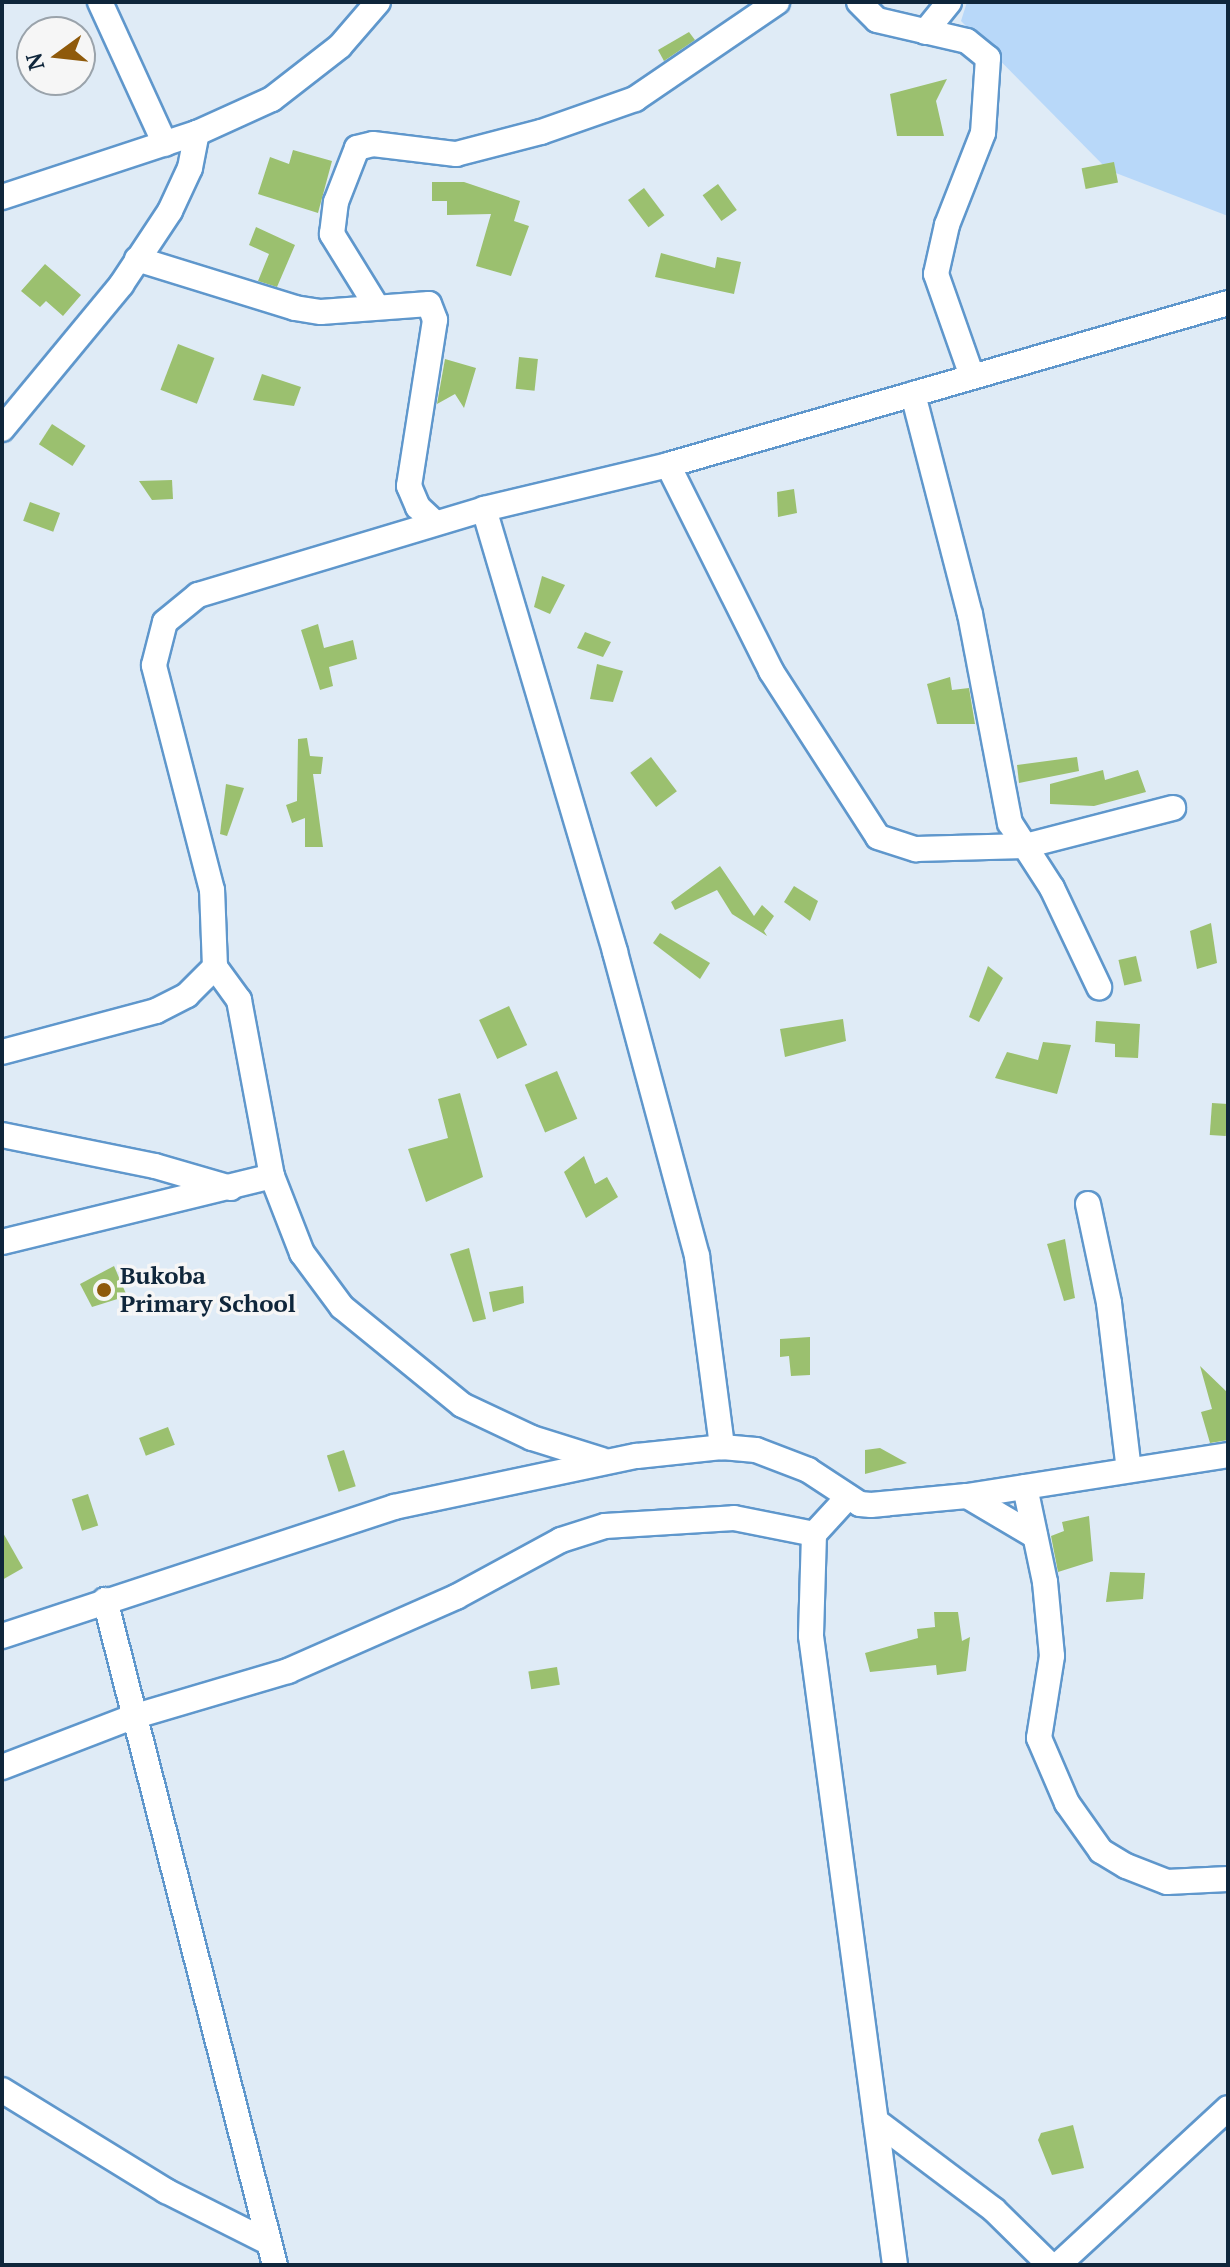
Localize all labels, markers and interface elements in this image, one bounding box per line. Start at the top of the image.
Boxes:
north arrow [16,16,96,96]
text: N [18,50,50,74]
place label: Bukoba Primary School [120,1262,296,1318]
marker: Bukoba Primary School [95,1281,113,1299]

